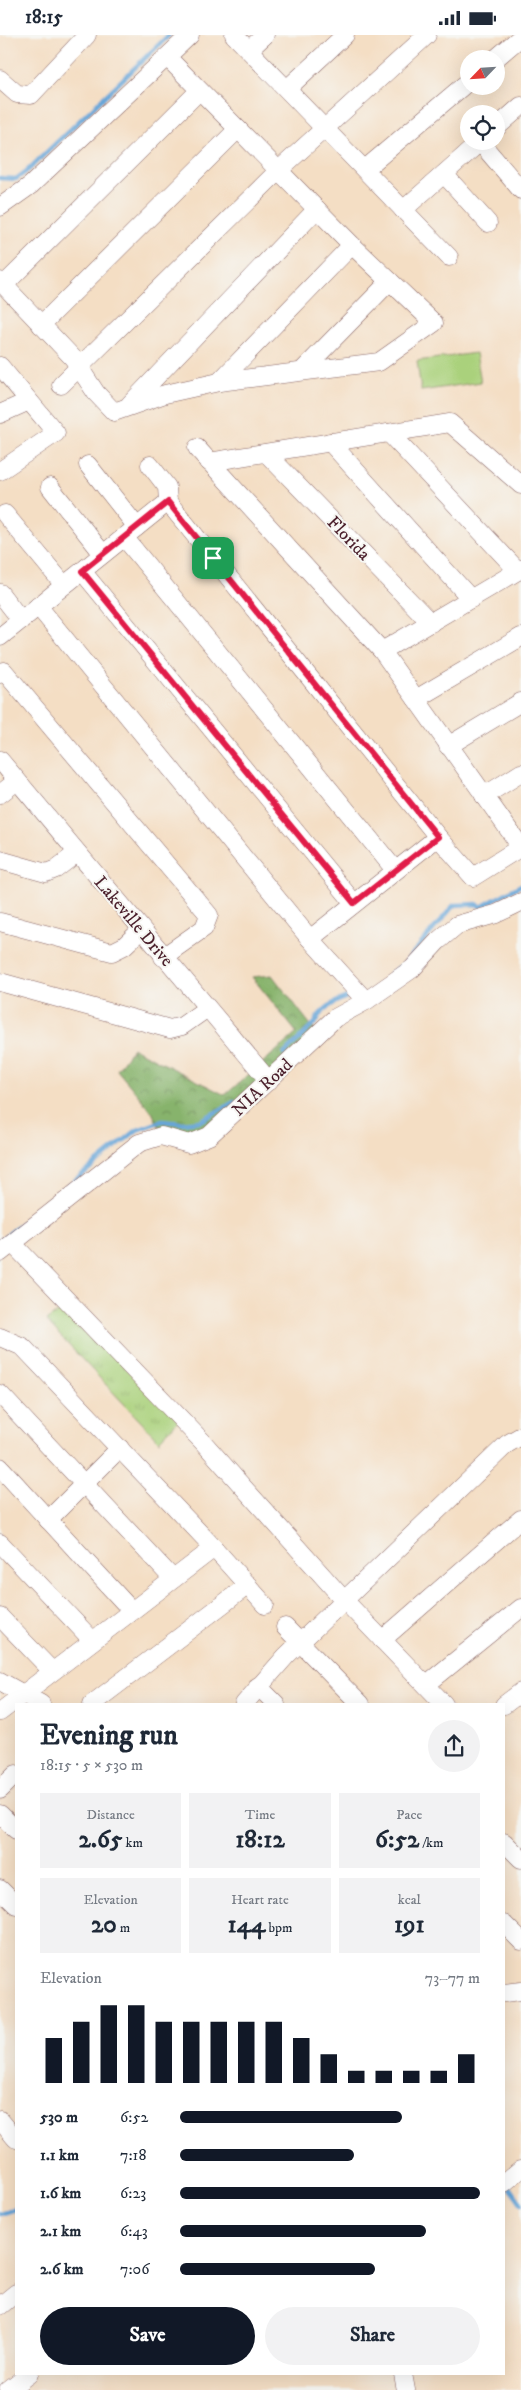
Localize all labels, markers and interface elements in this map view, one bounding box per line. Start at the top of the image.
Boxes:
text: 18:15 [25,6,63,29]
north arrow [460,50,505,95]
map controls [460,50,505,150]
button: locate [460,105,505,150]
street label: Florida [322,512,375,566]
pin [192,537,234,579]
icon: arrive [199,544,227,572]
street label: Lakeville Drive [89,872,178,971]
street label: NIA Road [228,1054,298,1121]
text: Evening run [40,1718,178,1753]
button: share [428,1720,480,1772]
text: 18:15 · 5 × 530 m [40,1755,143,1775]
text: Distance [87,1806,135,1824]
text: Time [245,1806,275,1824]
text: Pace [396,1806,422,1824]
text: 2.65 [78,1824,122,1855]
text: 18:12 [235,1824,285,1855]
text: 6:52 [375,1824,419,1855]
text: km [122,1834,143,1852]
text: /km [419,1834,444,1852]
text: Elevation [84,1891,138,1909]
text: Heart rate [231,1891,289,1909]
text: kcal [398,1891,421,1909]
text: 20 [91,1909,117,1940]
text: 144 [227,1909,265,1940]
text: 191 [394,1909,425,1940]
text: m [117,1919,130,1937]
text: bpm [265,1919,293,1937]
text: Elevation [40,1968,102,1988]
text: 73–77 m [425,1968,480,1988]
text: 530 m [40,2107,78,2127]
text: 6:52 [120,2107,148,2127]
text: 1.1 km [40,2145,79,2165]
text: 7:18 [120,2145,146,2165]
text: 1.6 km [40,2183,81,2203]
text: 6:23 [120,2183,146,2203]
text: 2.1 km [40,2221,81,2241]
text: 6:43 [120,2221,148,2241]
text: 2.6 km [40,2259,84,2279]
text: 7:06 [120,2259,150,2279]
button: Save [40,2307,255,2365]
button: Share [265,2307,480,2365]

